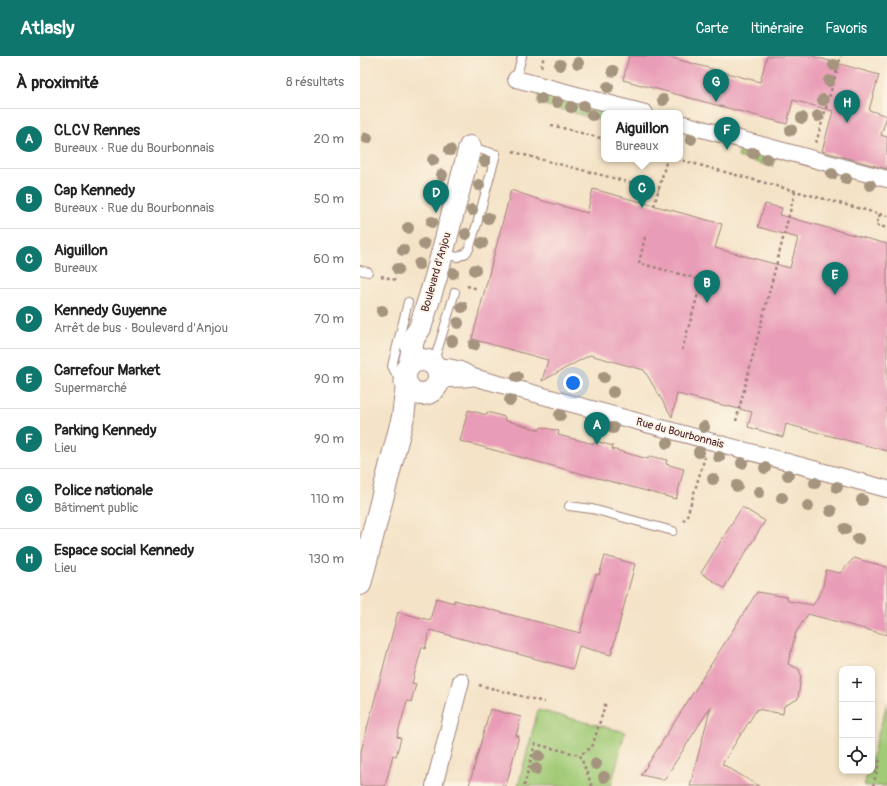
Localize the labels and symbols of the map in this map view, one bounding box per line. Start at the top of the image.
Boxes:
pin: G [703,69,729,102]
pin: H [834,90,860,123]
pin: F [714,117,740,150]
pin: C [629,175,655,208]
pin: D [423,180,449,213]
street label: Boulevard d'Anjou [418,231,454,313]
pin: E [822,262,848,295]
pin: B [694,270,720,303]
your location [563,373,583,393]
pin: A [584,412,610,445]
street label: Rue du Bourbonnais [635,415,725,451]

